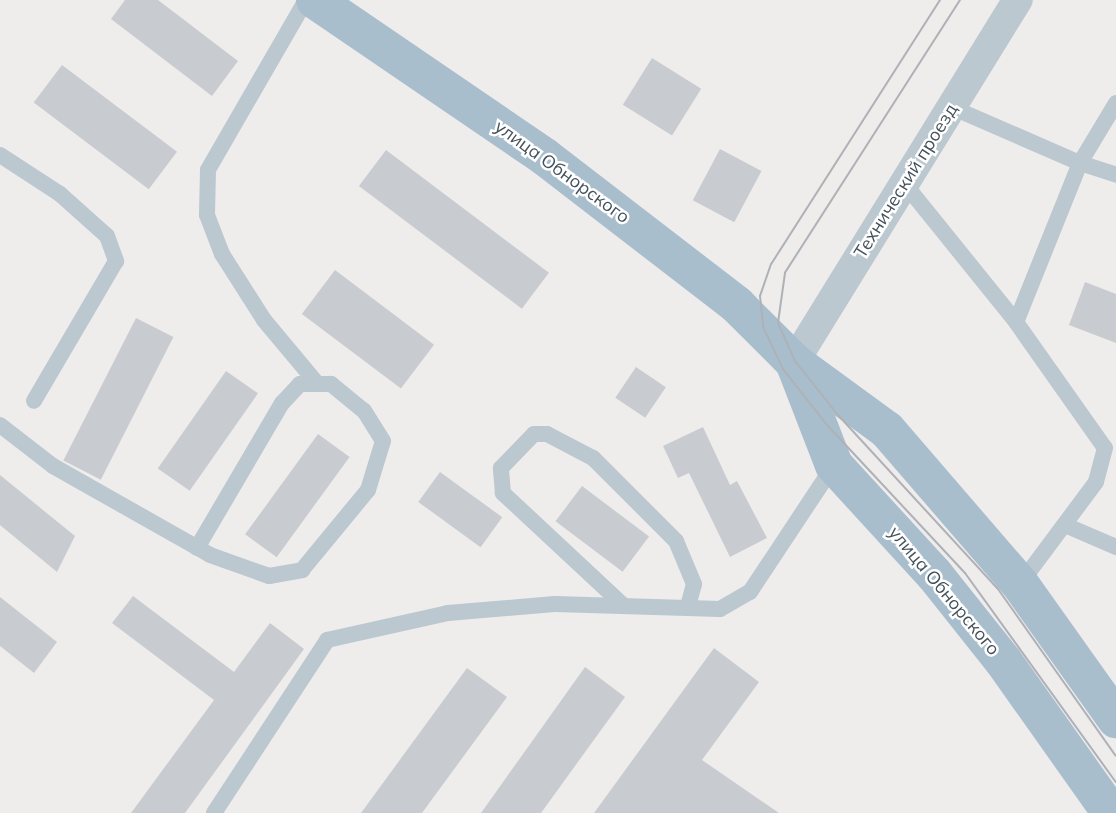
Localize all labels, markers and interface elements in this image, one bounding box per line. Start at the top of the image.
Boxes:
street label: Технический проезд [850,100,962,262]
street label: улица Обнорского [490,116,634,228]
street label: улица Обнорского [884,522,1004,660]

